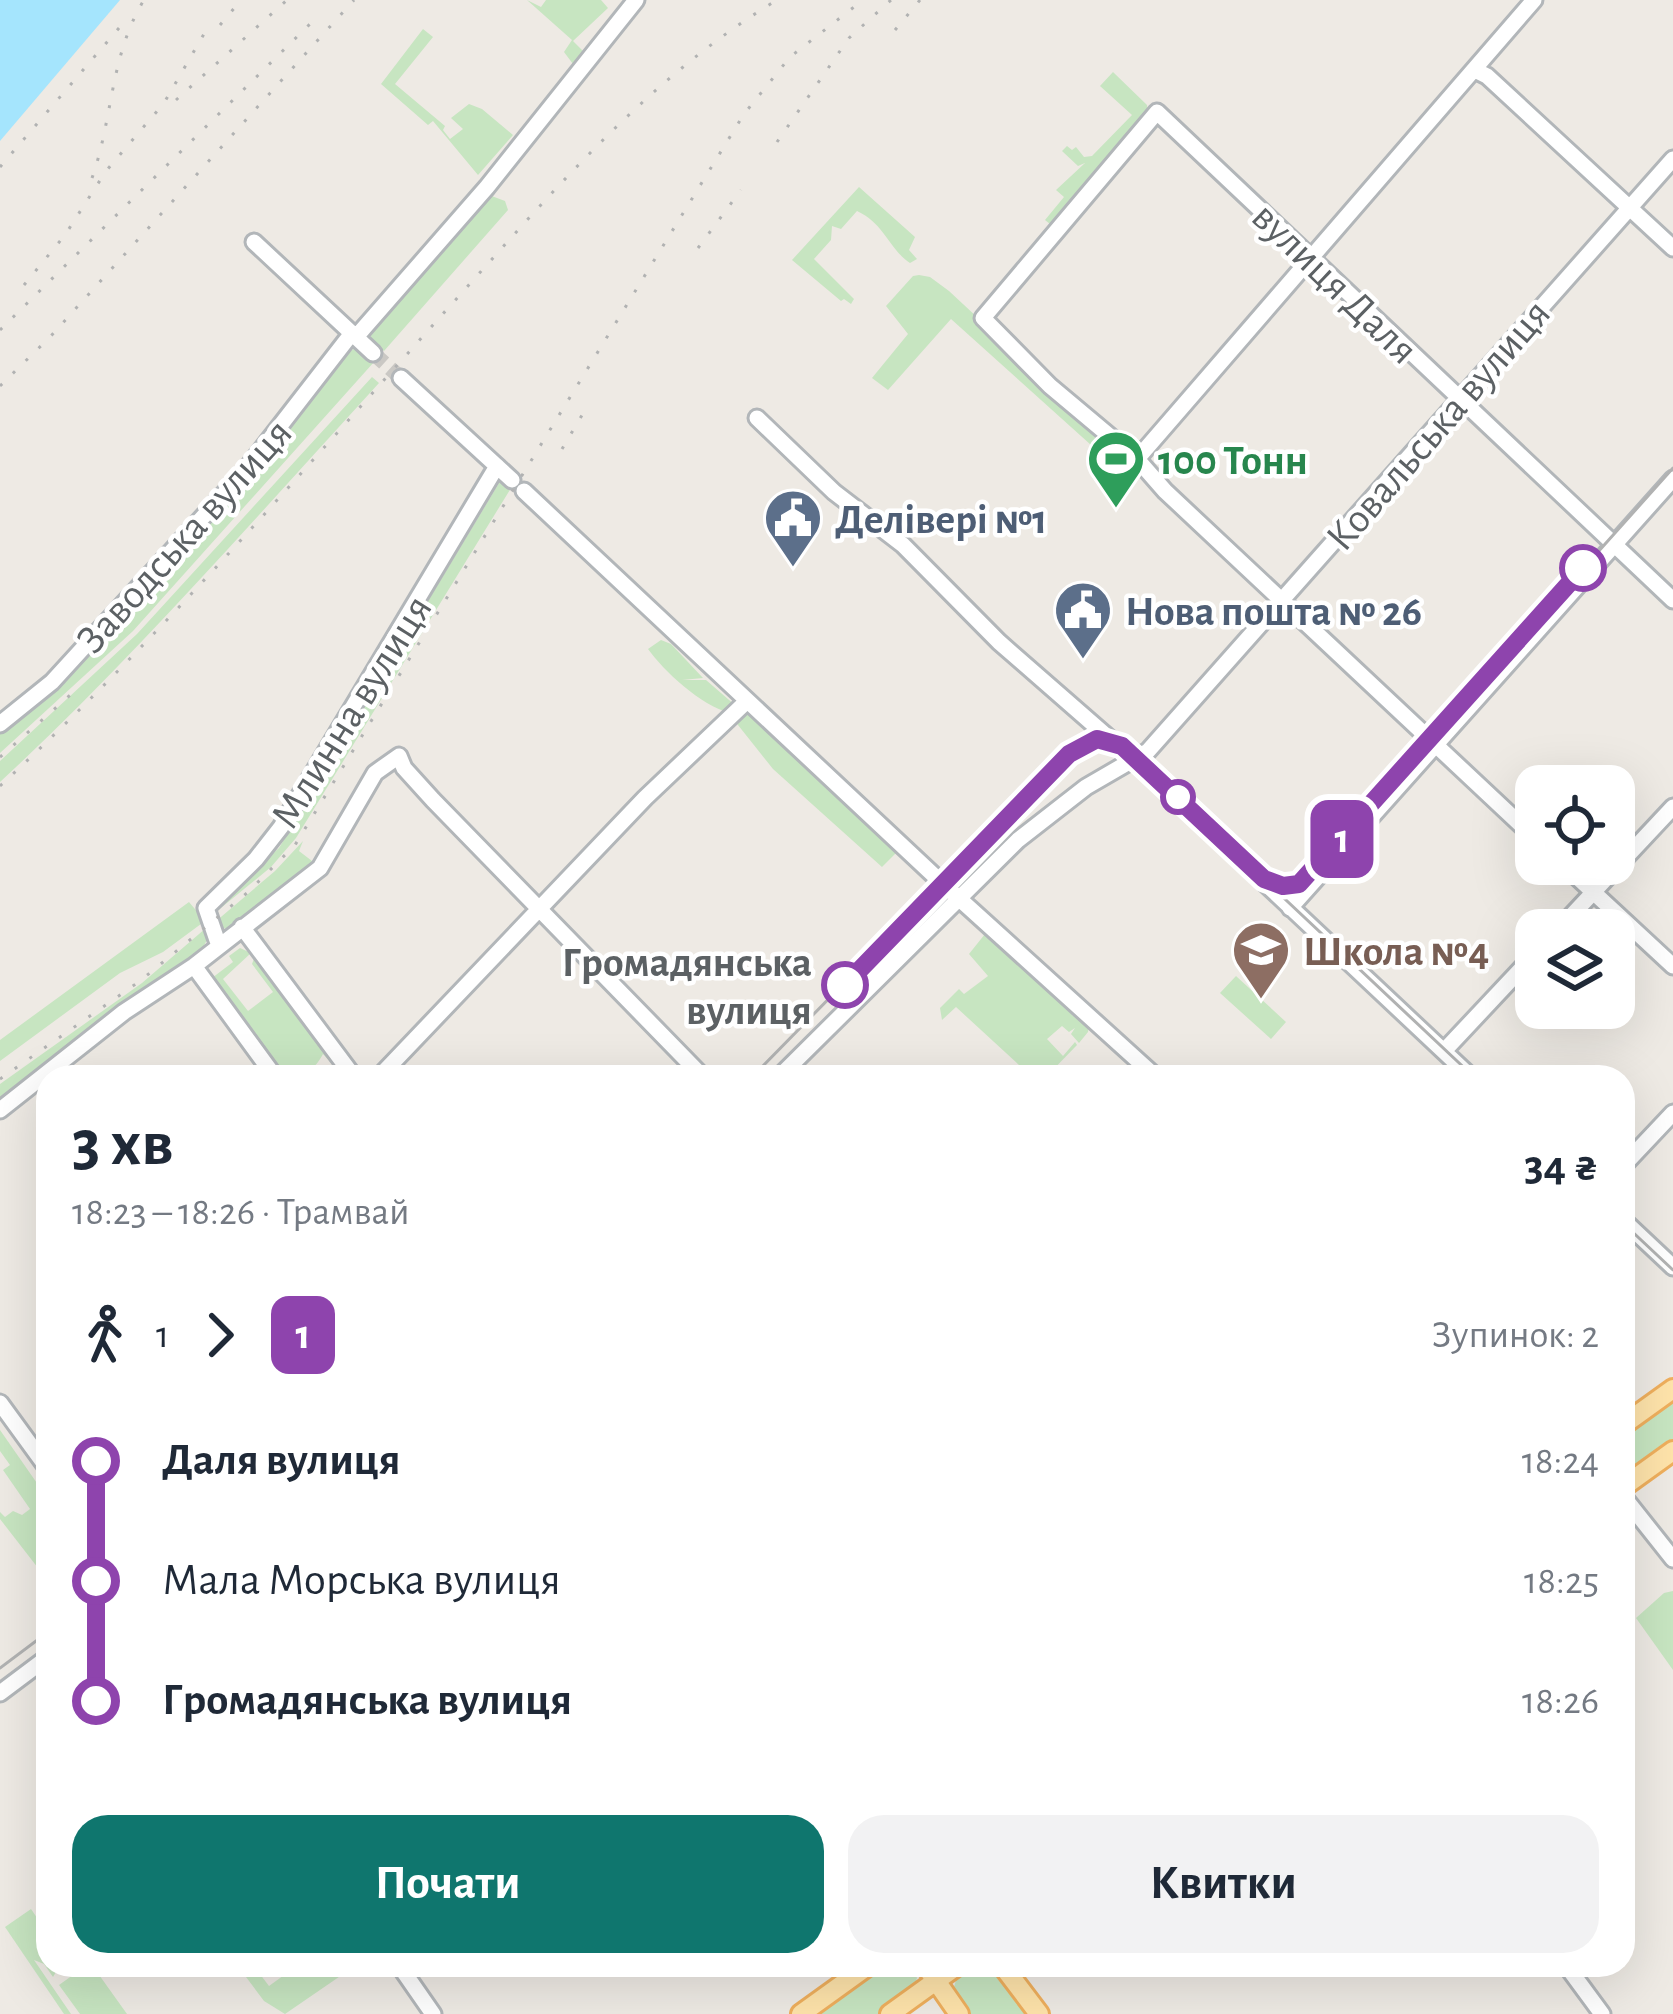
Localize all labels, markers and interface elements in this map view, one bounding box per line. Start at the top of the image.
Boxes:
street label: вулиця Даля [1244,195,1425,372]
street label: Ковальська вулиця [1319,292,1558,559]
street label: Заводська вулиця [69,411,300,661]
sports icon: 100 Тонн [1085,428,1147,510]
place label: 100 Тонн [1158,440,1308,482]
public building icon: Делівері №1 [762,487,824,569]
place label: Делівері №1 [835,499,1047,541]
unlabelled marker [1561,546,1605,590]
public building icon: Нова пошта № 26 [1052,579,1114,661]
street label: Млинна вулиця [264,588,440,836]
place label: Нова пошта № 26 [1125,591,1422,633]
map controls [1515,765,1635,1029]
button: locate [1515,765,1635,885]
unlabelled marker [1162,781,1194,813]
line badge: 1 [1303,800,1381,878]
text: 1 [1334,818,1350,860]
button: layers [1515,909,1635,1029]
school or university icon: Школа №4 [1230,919,1292,1001]
place label: Школа №4 [1303,931,1489,973]
place label: Громадянська вулиця [562,942,812,1032]
marker: Громадянська вулиця [823,963,867,1007]
text: 3 хв [72,1111,173,1177]
text: 34 ₴ [1524,1144,1599,1189]
text: 18:23 – 18:26 · Трамвай [72,1193,410,1232]
icon: walk [72,1302,138,1368]
icon: forward [187,1302,253,1368]
text: 1 [295,1314,311,1356]
text: 1 [156,1316,169,1355]
text: Зупинок: 2 [1432,1316,1599,1355]
text: Даля вулиця [162,1438,401,1483]
text: 18:24 [1522,1442,1599,1481]
text: Мала Морська вулиця [162,1558,561,1603]
text: 18:25 [1524,1562,1599,1601]
text: Громадянська вулиця [162,1678,572,1723]
text: 18:26 [1522,1682,1599,1721]
button: Почати [72,1815,824,1953]
button: Квитки [848,1815,1599,1953]

